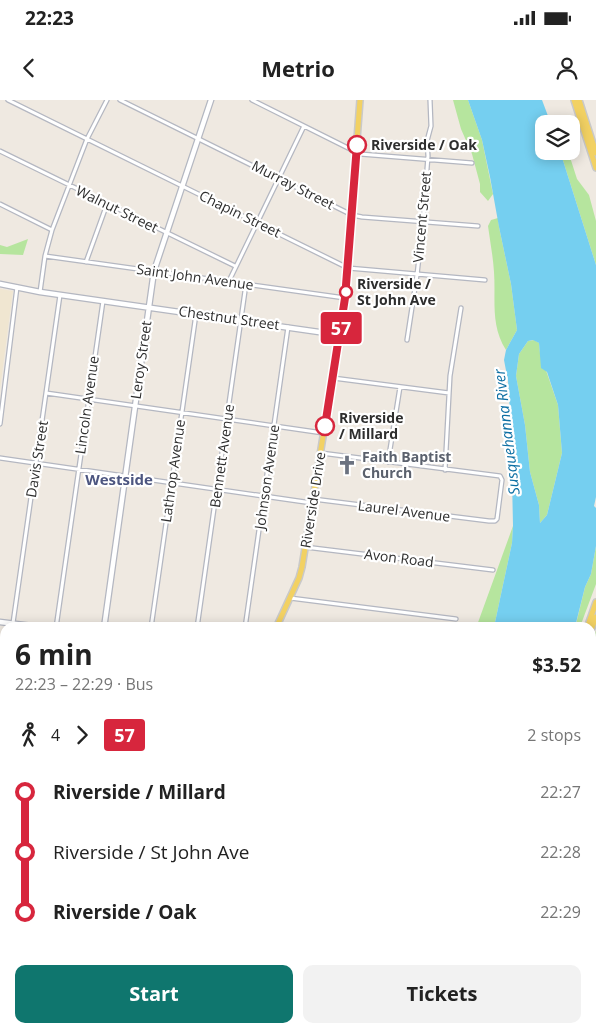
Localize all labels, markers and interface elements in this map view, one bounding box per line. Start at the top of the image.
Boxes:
text: 22:23 [25,5,74,31]
text: Metrio [261,53,335,83]
icon: back [15,54,43,82]
icon: person [553,54,581,82]
map controls [535,115,580,160]
button: layers [535,115,580,160]
marker: Riverside / Oak [347,135,367,155]
place label: Riverside / Oak [371,135,477,154]
street label: Murray Street [249,156,338,213]
street label: Vincent Street [408,171,435,263]
street label: Walnut Street [73,180,161,237]
street label: Chapin Street [196,186,284,242]
street label: Saint John Avenue [135,259,255,294]
place label: Riverside / St John Ave [357,274,436,309]
marker: Riverside / St John Ave [339,285,353,299]
street label: Chestnut Street [177,301,281,334]
line badge: 57 [318,312,364,344]
text: 57 [331,316,351,340]
street label: Leroy Street [126,319,155,400]
street label: Lincoln Avenue [70,354,103,455]
water label: Susquehanna River [488,367,524,496]
street label: Bennett Avenue [205,403,238,509]
place label: Riverside / Millard [339,408,403,443]
marker: Riverside / Millard [315,416,335,436]
street label: Lathrop Avenue [156,418,189,524]
street label: Davis Street [21,419,52,499]
street label: Johnson Avenue [249,423,283,532]
place label: Faith Baptist Church [362,447,451,482]
street label: Riverside Drive [296,450,330,549]
church icon: Faith Baptist Church [336,454,358,476]
district label: Westside [85,469,153,489]
street label: Laurel Avenue [357,495,452,526]
street label: Avon Road [363,544,435,571]
text: 6 min [15,635,93,673]
text: $3.52 [532,652,581,678]
text: 22:23 – 22:29 · Bus [15,673,153,695]
icon: walk [15,721,43,749]
icon: forward [68,721,96,749]
text: 57 [114,723,135,747]
text: 4 [51,724,60,746]
text: 2 stops [527,724,581,746]
text: Riverside / Millard [53,779,226,805]
text: 22:27 [540,781,581,803]
text: Riverside / St John Ave [53,839,250,865]
text: 22:28 [540,841,581,863]
text: Riverside / Oak [53,899,197,925]
text: 22:29 [540,901,581,923]
button: Start [15,965,293,1023]
button: Tickets [303,965,581,1023]

